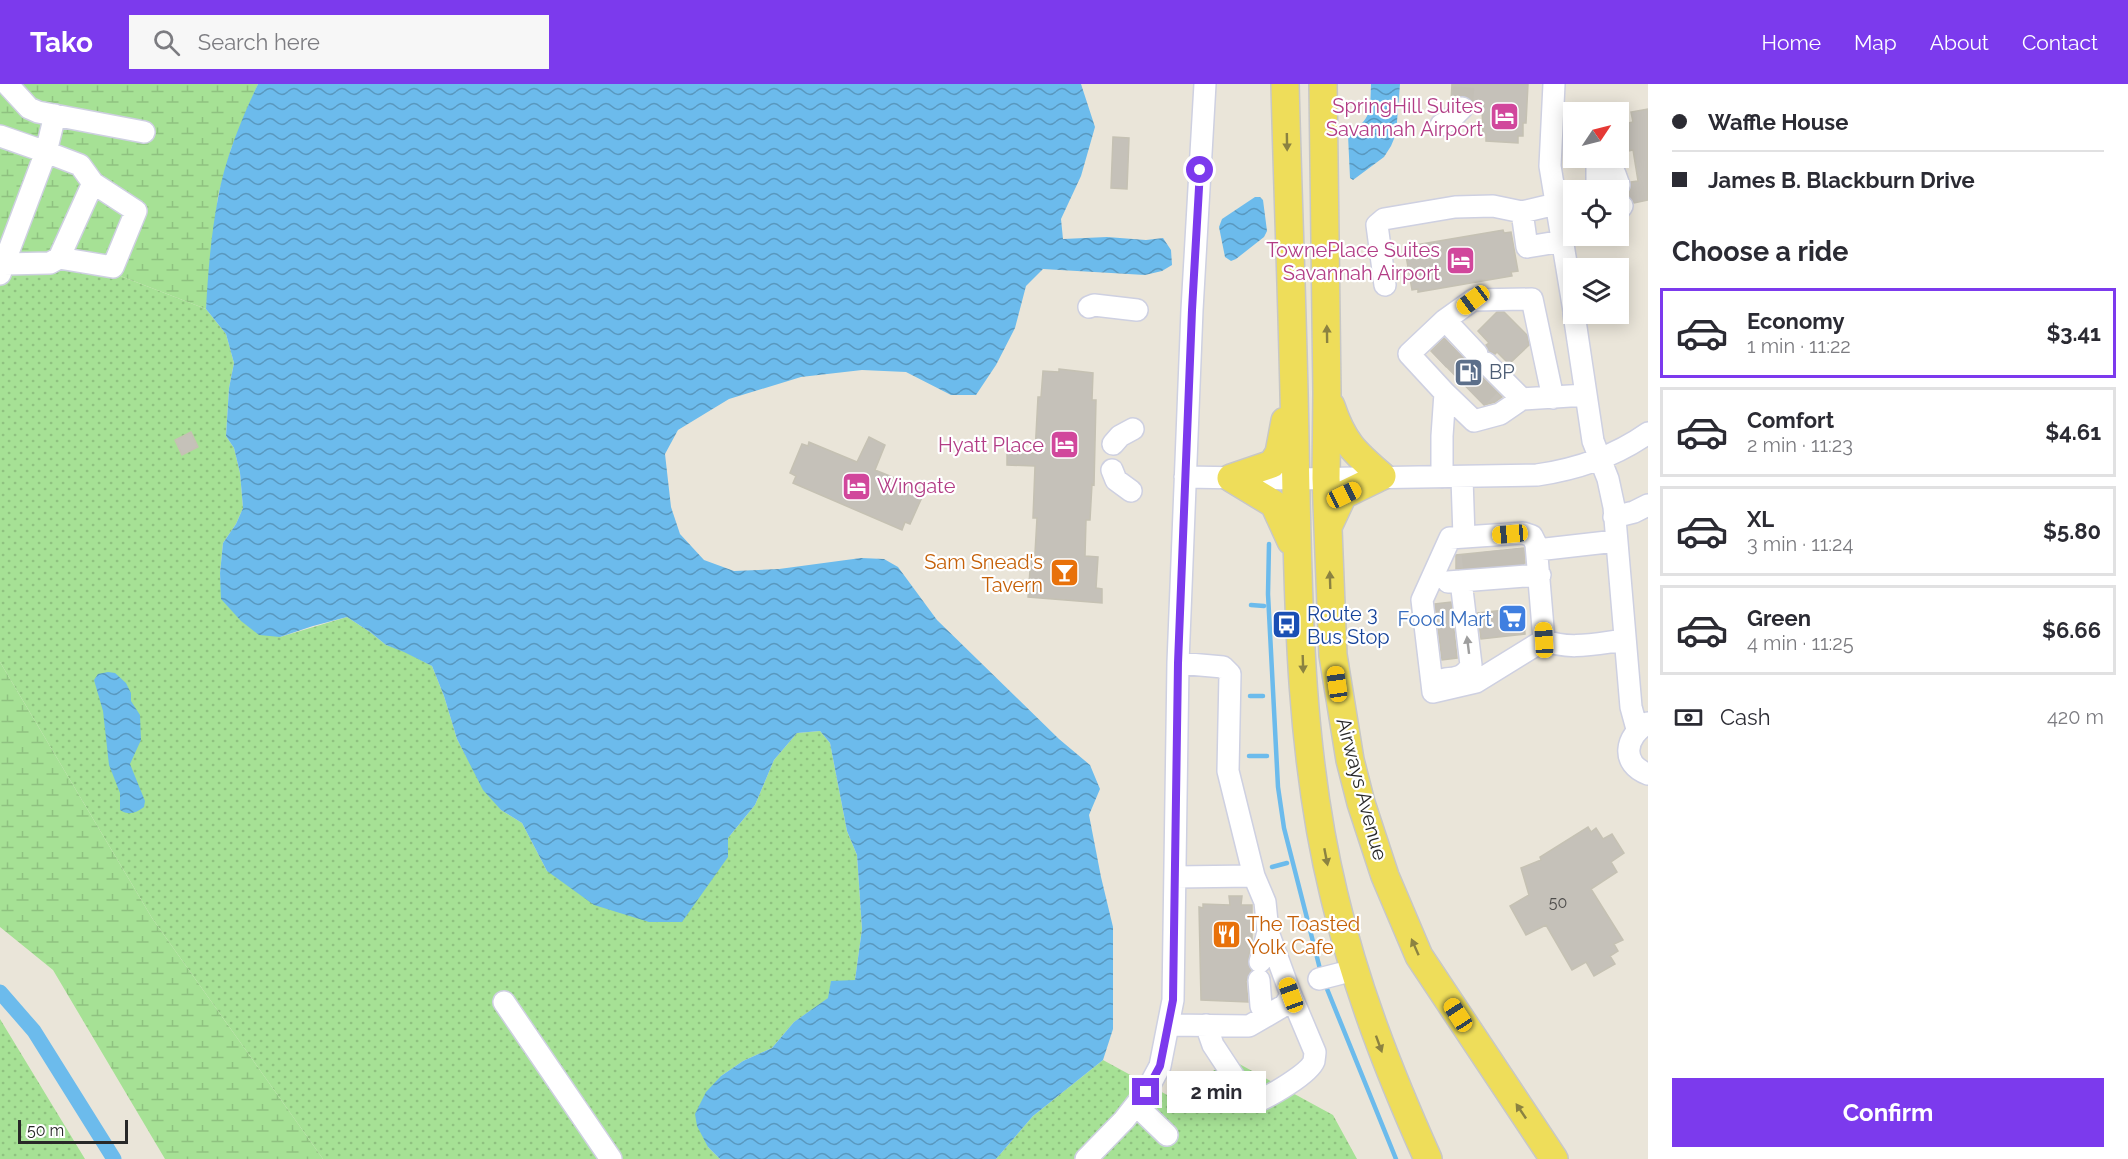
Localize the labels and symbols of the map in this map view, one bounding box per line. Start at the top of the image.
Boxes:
place label: SpringHill Suites Savannah Airport [1326,94,1483,141]
hotel icon: SpringHill Suites Savannah Airport [1488,101,1520,133]
north arrow [1563,102,1629,168]
one-way arrow [1282,133,1292,152]
route start [1186,156,1213,183]
place label: TownePlace Suites Savannah Airport [1266,238,1440,285]
hotel icon: TownePlace Suites Savannah Airport [1445,245,1477,277]
car [1453,282,1493,318]
one-way arrow [1322,325,1331,344]
fuel station icon: BP [1452,356,1484,388]
place label: BP [1489,360,1515,384]
hotel icon: Hyatt Place [1049,429,1081,461]
place label: Hyatt Place [938,433,1044,457]
hotel icon: Wingate [840,470,872,502]
place label: Wingate [877,474,956,498]
car [1324,479,1364,511]
car [1491,523,1529,545]
place label: Sam Snead's Tavern [924,550,1043,597]
bar icon: Sam Snead's Tavern [1048,557,1080,589]
one-way arrow [1326,571,1335,590]
place label: Route 3 Bus Stop [1307,602,1390,649]
supermarket icon: Food Mart [1497,603,1529,635]
place label: Food Mart [1397,607,1492,631]
bus stop icon: Route 3 Bus Stop [1270,609,1302,641]
car [1534,622,1554,658]
one-way arrow [1463,636,1473,655]
one-way arrow [1298,654,1307,673]
car [1326,665,1348,703]
street label: Airways Avenue [1331,715,1393,863]
one-way arrow [1322,847,1331,866]
house number: 50 [1549,893,1567,912]
place label: The Toasted Yolk Cafe [1247,912,1360,959]
restaurant icon: The Toasted Yolk Cafe [1210,919,1242,951]
one-way arrow [1410,937,1420,955]
car [1276,975,1306,1015]
car [1441,995,1475,1035]
one-way arrow [1375,1035,1385,1053]
callout: 2 min [1167,1071,1266,1113]
route end [1132,1078,1159,1105]
one-way arrow [1515,1103,1527,1119]
scale bar [18,1117,128,1144]

